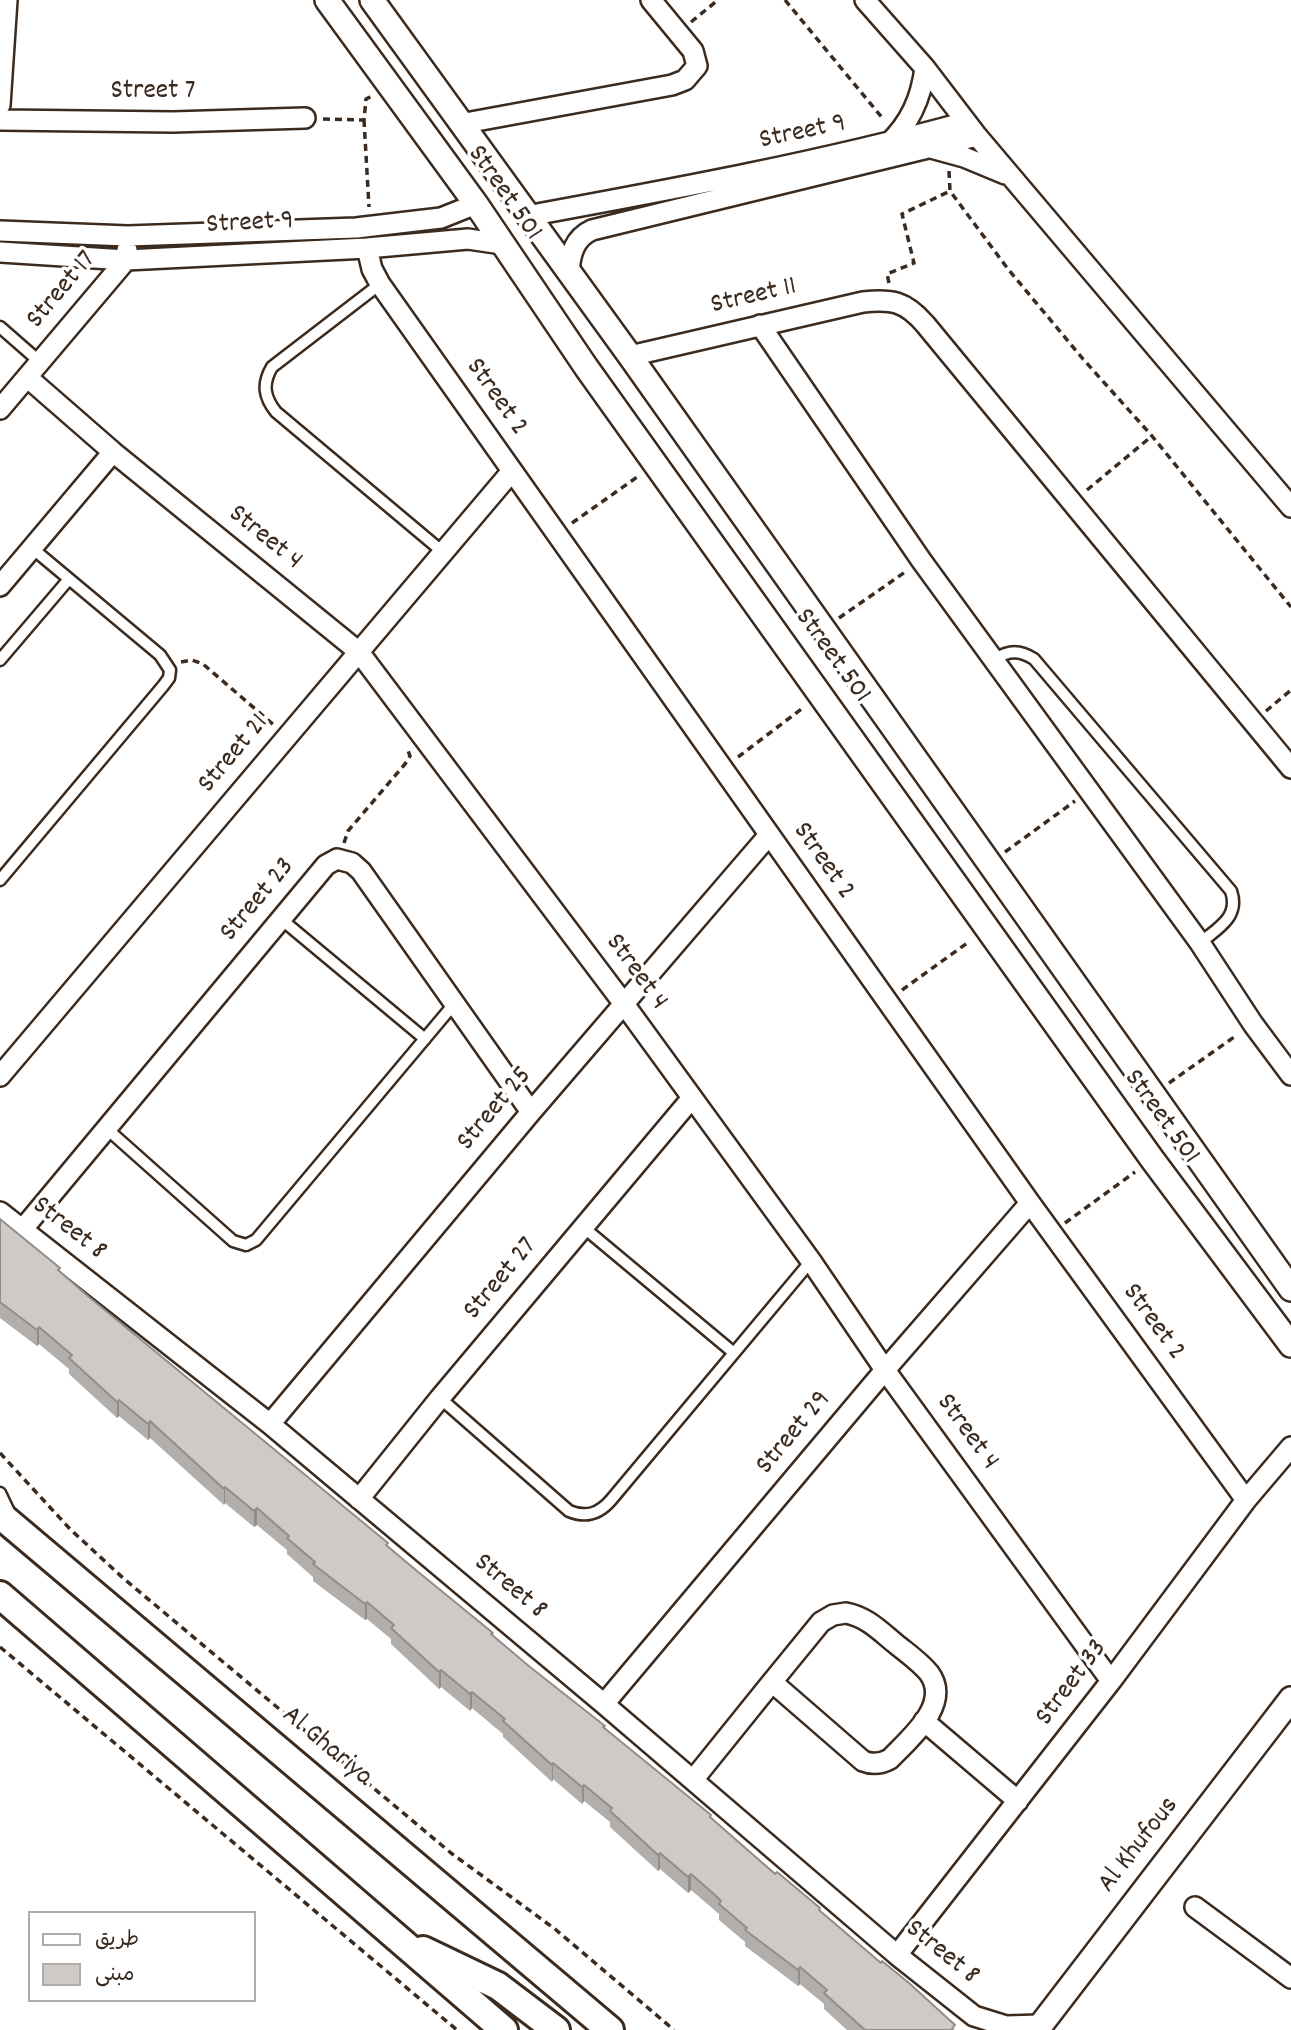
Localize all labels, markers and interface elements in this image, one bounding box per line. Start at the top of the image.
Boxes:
street label: Street 7 [110,76,196,110]
street label: Street 9 [757,108,849,160]
street label: Street 501 [458,140,548,248]
street label: Street 9 [206,206,294,244]
street label: Street 17 [21,245,105,337]
street label: Street 11 [708,272,800,324]
street label: Street 2 [456,353,534,443]
street label: Street 4 [220,499,308,579]
street label: Street 501 [785,603,877,711]
street label: Street 21 [192,709,278,801]
street label: Street 2 [783,817,861,907]
street label: Street 23 [214,852,304,950]
street label: Street 4 [596,928,674,1018]
street label: Street 25 [451,1061,541,1159]
street label: Street 501 [1114,1064,1206,1172]
street label: Street 8 [24,1190,112,1270]
street label: Street 27 [458,1232,546,1328]
street label: Street 2 [1113,1278,1191,1368]
street label: Street 29 [750,1385,840,1483]
street label: Street 4 [927,1388,1005,1478]
street label: Street 8 [465,1548,553,1628]
street label: Street 33 [1030,1634,1116,1734]
street label: Al Ghariya [274,1700,378,1796]
street label: Al Khufous [1092,1791,1188,1901]
legend [28,1911,256,2002]
street label: Street 8 [897,1914,985,1994]
text: طريق [95,1926,139,1956]
text: مبنى [95,1961,134,1991]

